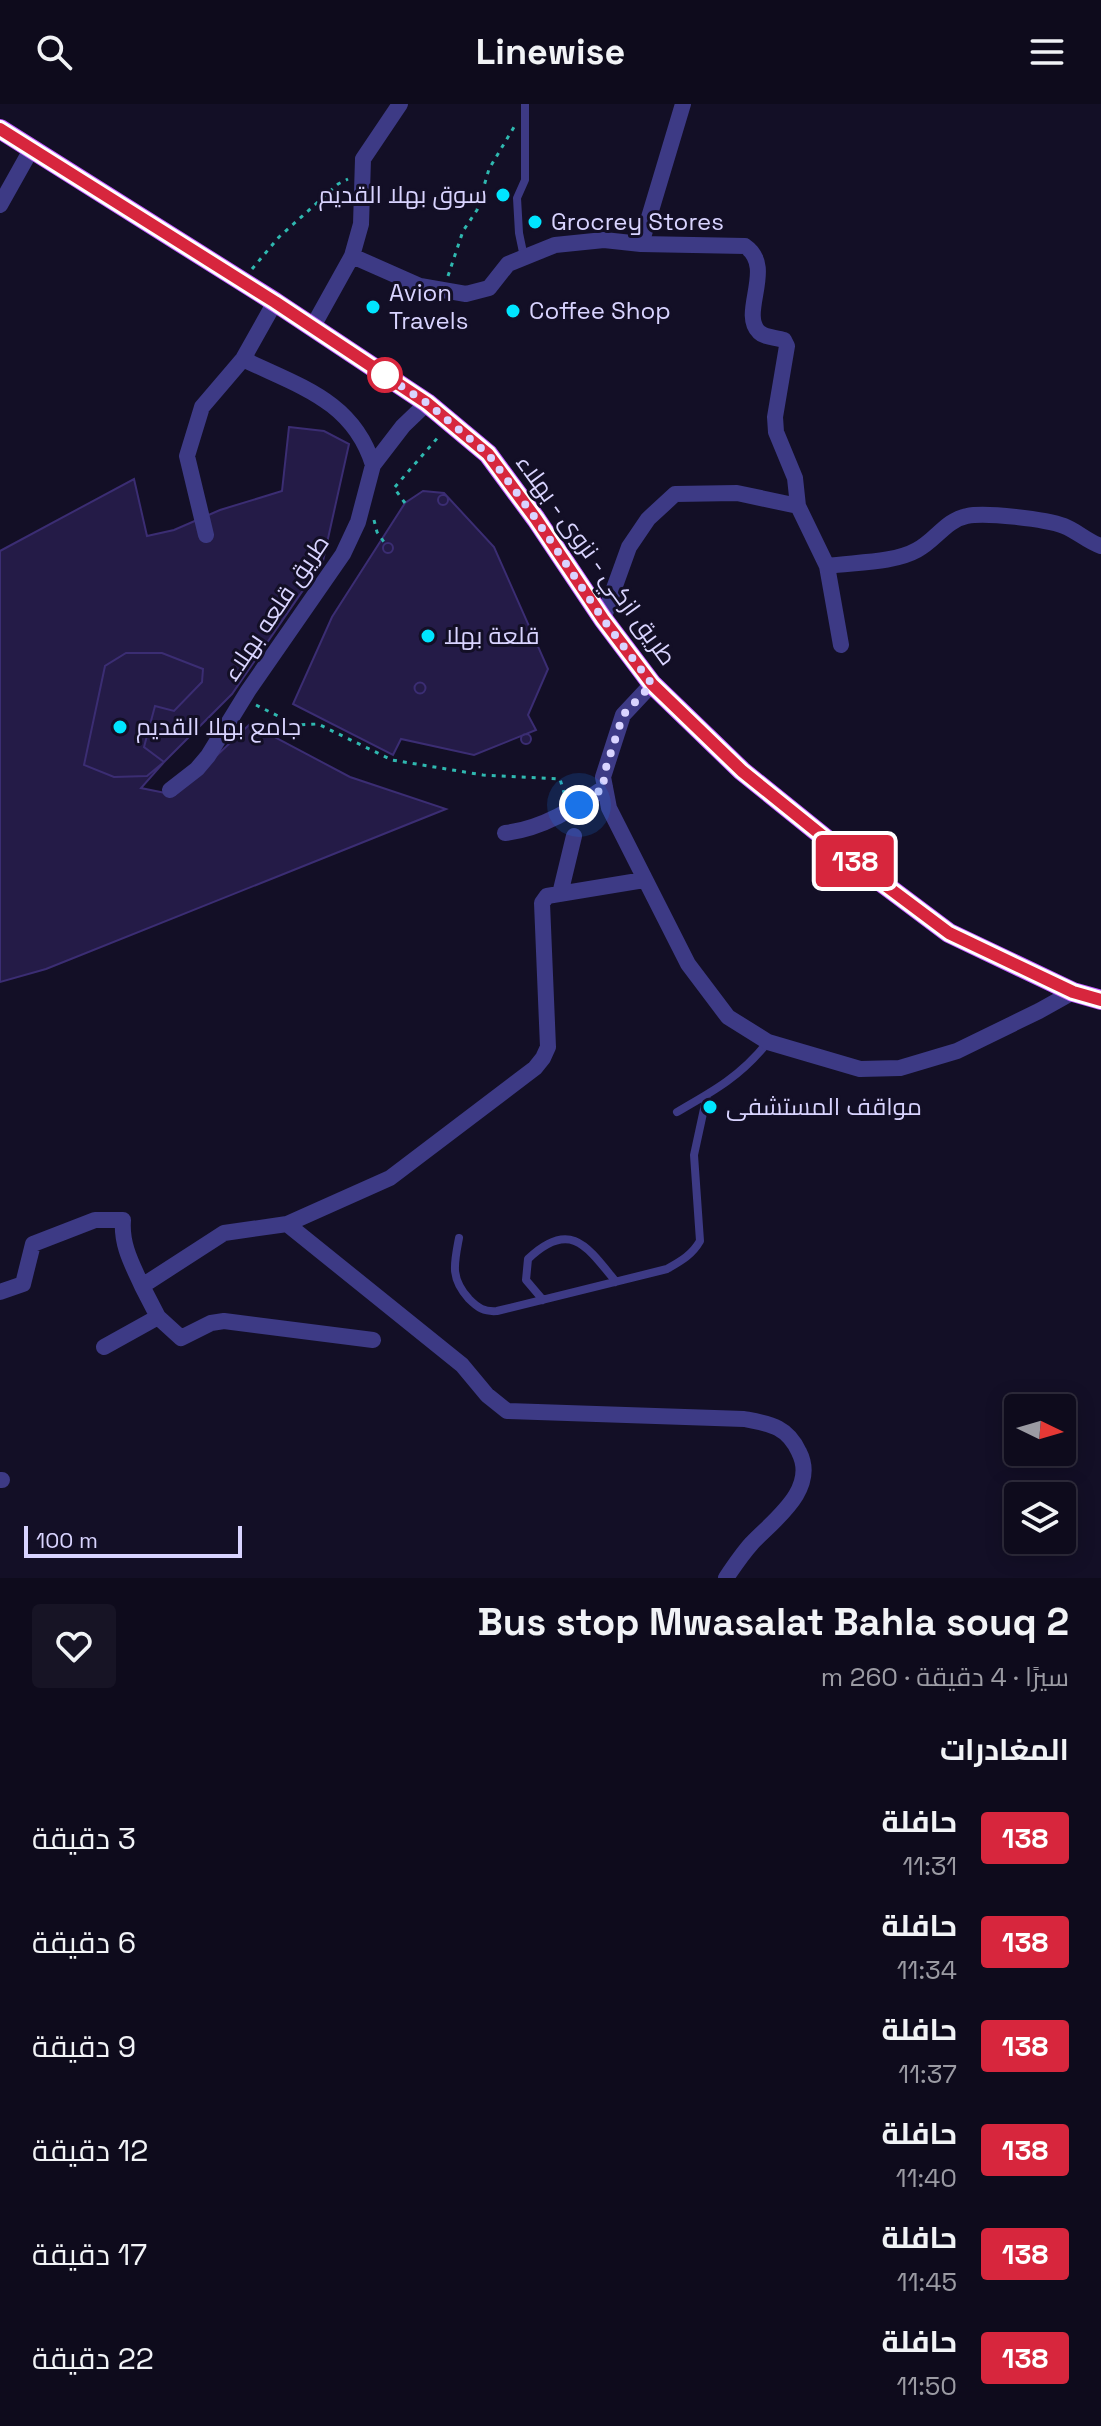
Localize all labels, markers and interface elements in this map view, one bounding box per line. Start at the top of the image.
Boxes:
text: Linewise [476,29,625,75]
icon: search [32,30,76,74]
icon: menu [1025,30,1069,74]
place label: سوق بهلا القديم [318,179,487,211]
marker: سوق بهلا القديم [494,186,512,204]
place label: Grocrey Stores [551,206,724,237]
marker: Grocrey Stores [526,213,544,231]
place label: Avion Travels [389,277,468,336]
place label: Coffee Shop [529,295,671,326]
marker: Avion Travels [364,298,382,316]
marker: Coffee Shop [504,302,522,320]
unlabelled marker [368,358,402,392]
street label: طريق ازكي - نزوى - بهلاء [506,448,683,674]
street label: طريق قلعه بهلاء [215,529,336,687]
place label: قلعة بهلا [444,620,540,651]
marker: قلعة بهلا [419,627,437,645]
place label: جامع بهلا القديم [136,711,301,743]
marker: جامع بهلا القديم [111,718,129,736]
your location [559,785,599,825]
line badge: 138 [809,835,901,887]
text: 138 [832,843,878,879]
place label: مواقف المستشفى [726,1091,922,1122]
marker: مواقف المستشفى [701,1098,719,1116]
north arrow [1004,1394,1076,1466]
map controls [1004,1394,1076,1554]
button: layers [1004,1482,1076,1554]
scale bar [24,1522,242,1558]
text: 100 m [36,1526,98,1554]
text: Bus stop Mwasalat Bahla souq 2 [478,1598,1069,1646]
button: heart [32,1604,116,1688]
text: سيرًا · 4 دقيقة · 260 m [821,1660,1069,1694]
text: المغادرات [940,1730,1069,1769]
text: حافلة [882,1802,957,1841]
text: 3 دقيقة [32,1819,136,1858]
text: 138 [1002,1820,1048,1856]
text: 11:31 [902,1849,957,1883]
text: حافلة [882,1906,957,1945]
text: 6 دقيقة [32,1923,136,1962]
text: 138 [1002,1924,1048,1960]
text: 11:34 [897,1953,957,1987]
text: حافلة [882,2010,957,2049]
text: 9 دقيقة [32,2027,136,2066]
text: 138 [1002,2028,1048,2064]
text: 11:37 [898,2057,957,2091]
text: حافلة [882,2114,957,2153]
text: 12 دقيقة [32,2131,148,2170]
text: 138 [1002,2132,1048,2168]
text: 11:40 [896,2161,957,2195]
text: حافلة [882,2218,957,2257]
text: 17 دقيقة [32,2235,147,2274]
text: 138 [1002,2236,1048,2272]
text: 11:45 [897,2265,957,2299]
text: حافلة [882,2322,957,2361]
text: 22 دقيقة [32,2339,154,2378]
text: 138 [1002,2340,1048,2376]
text: 11:50 [896,2369,957,2403]

